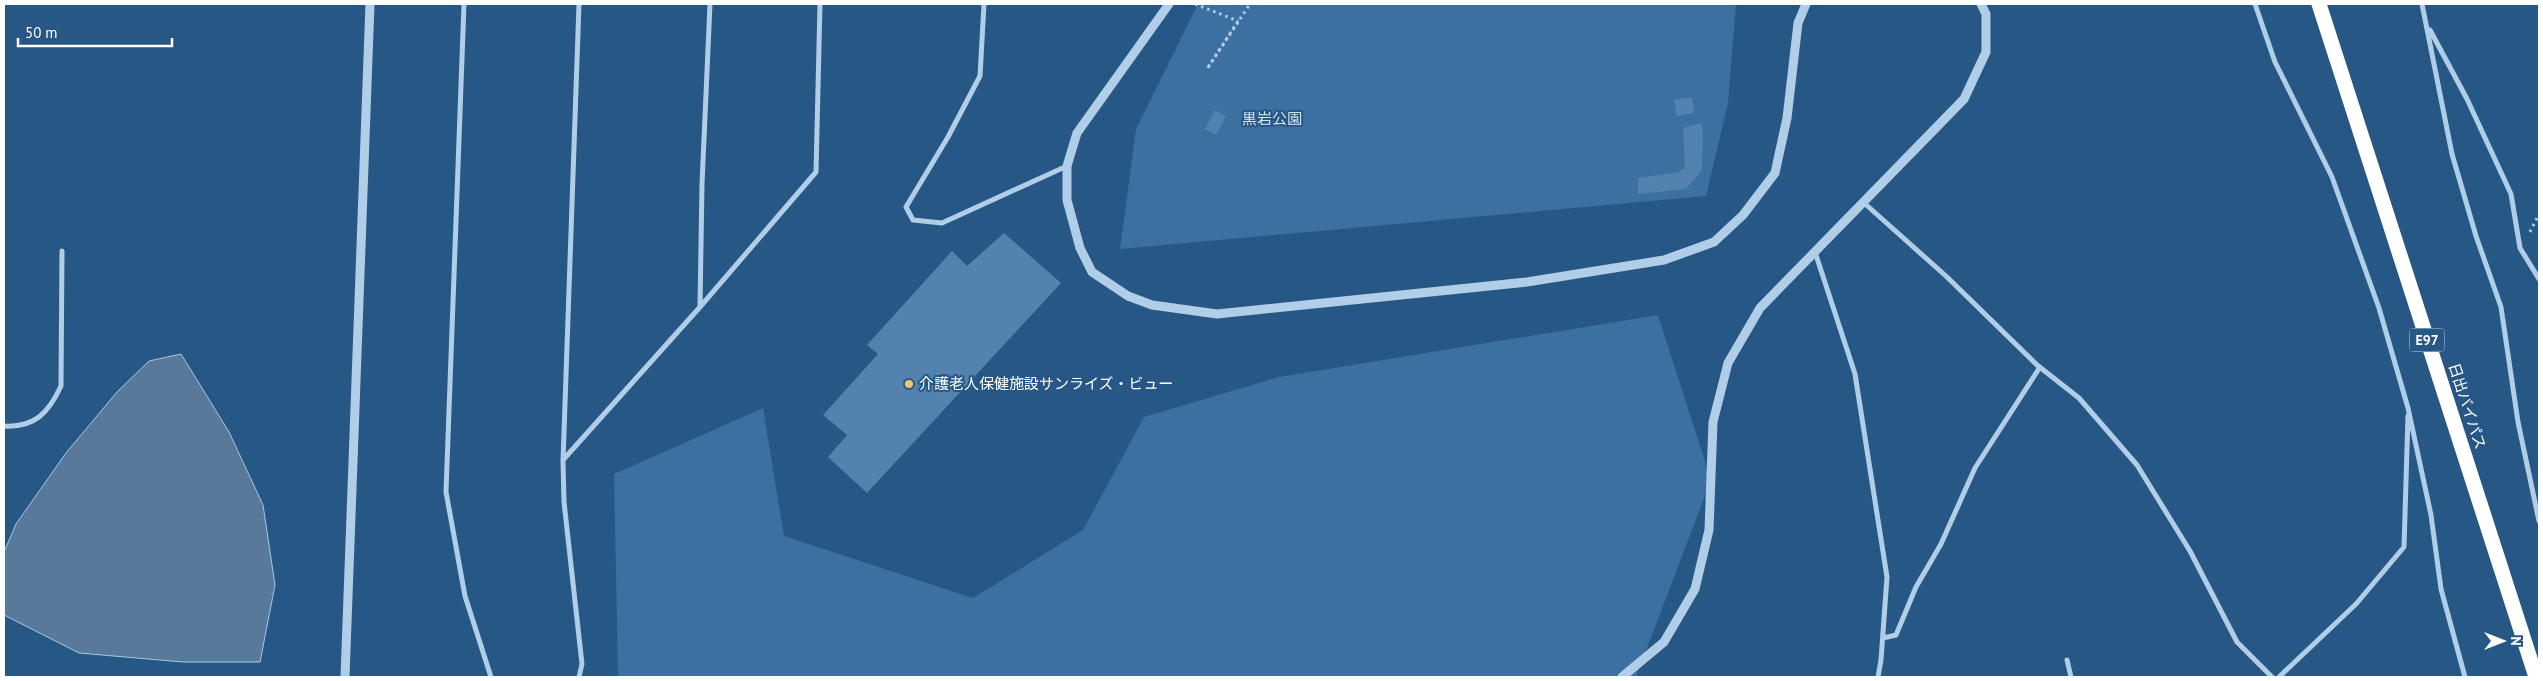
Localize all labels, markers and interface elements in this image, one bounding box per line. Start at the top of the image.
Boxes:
scale bar [18,15,171,47]
text: 50 m [25,23,58,42]
park label: 黒岩公園 [1242,109,1302,128]
road number: E97 [2410,328,2444,352]
street label: 日出バイパス [2445,360,2490,451]
place label: 介護老人保健施設サンライズ・ビュー [919,374,1174,393]
marker: 介護老人保健施設サンライズ・ビュー [903,378,915,390]
north arrow [2478,616,2528,666]
text: N [2507,636,2525,646]

